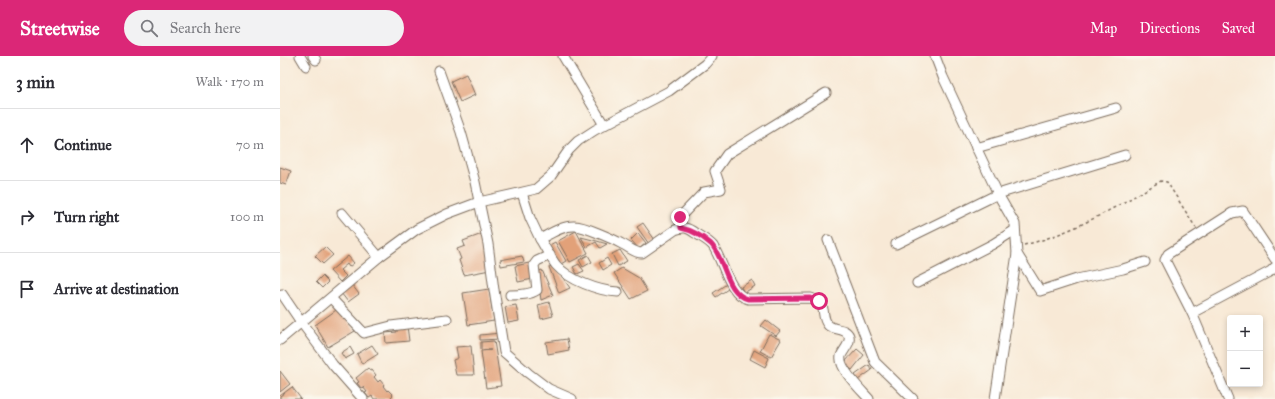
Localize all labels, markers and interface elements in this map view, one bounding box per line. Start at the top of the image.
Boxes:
search box [124,10,404,46]
text: Streetwise [20,17,100,40]
icon: search [138,17,160,39]
text: Search here [170,19,241,37]
text: Map [1090,20,1117,37]
text: Directions [1139,20,1200,37]
text: Saved [1222,20,1255,37]
text: 3 min [16,72,55,93]
text: Walk · 170 m [195,74,264,90]
icon: ahead [16,134,38,156]
text: Continue [54,136,112,154]
text: 70 m [236,137,264,153]
icon: right [16,206,38,228]
text: Turn right [54,208,119,226]
route end [671,208,689,226]
text: 100 m [230,209,264,225]
icon: arrive [16,278,38,300]
text: Arrive at destination [54,280,179,298]
route start [810,292,828,310]
map controls [1227,315,1263,387]
button: + [1227,315,1263,351]
button: − [1227,351,1263,387]

